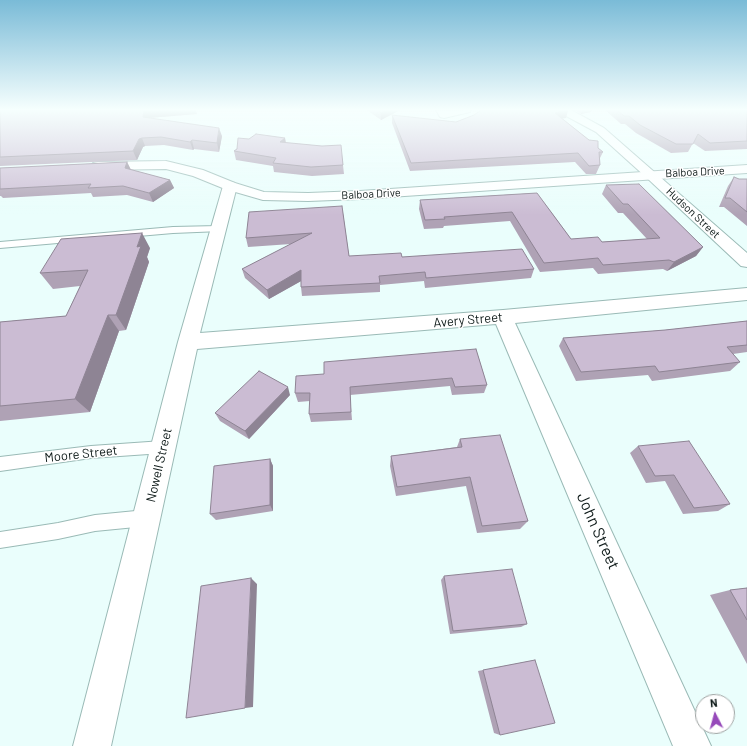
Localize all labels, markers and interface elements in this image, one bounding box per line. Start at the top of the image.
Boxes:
street label: Balboa Drive [665,164,725,180]
street label: Hudson Street [663,185,723,241]
street label: Balboa Drive [341,186,401,202]
street label: Avery Street [433,309,503,331]
street label: Nowell Street [143,426,175,504]
street label: Moore Street [44,442,118,466]
street label: John Street [573,490,623,572]
north arrow [695,694,735,734]
text: N [709,696,718,709]

